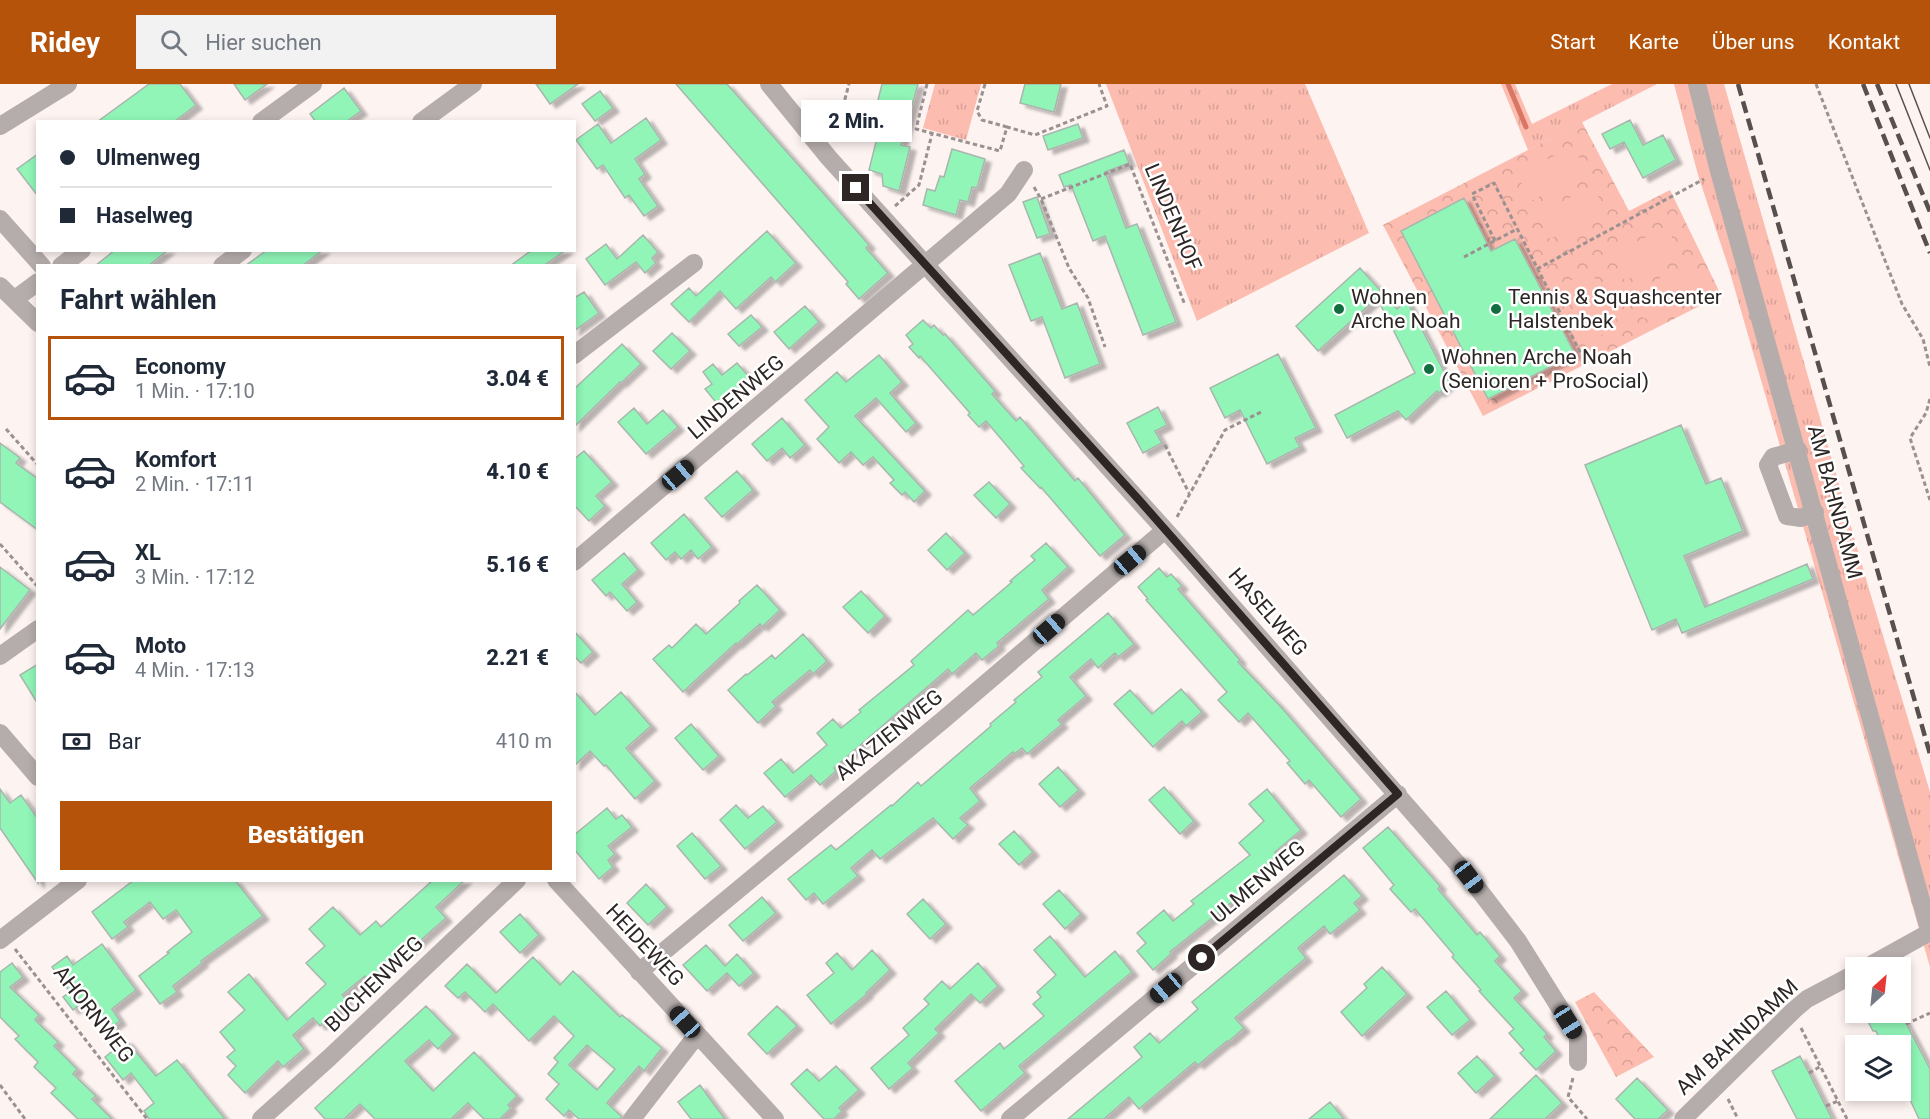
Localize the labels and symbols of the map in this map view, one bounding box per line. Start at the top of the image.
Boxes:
callout: 2 Min. [800,101,912,143]
street label: LINDENHOF [1140,160,1206,274]
route end [842,174,869,201]
place label: Wohnen Arche Noah [1351,285,1460,333]
place label: Tennis & Squashcenter Halstenbek [1508,285,1722,333]
marker: Wohnen Arche Noah [1332,302,1346,316]
marker: Tennis & Squashcenter Halstenbek [1489,302,1503,316]
place label: Wohnen Arche Noah (Senioren + ProSocial) [1441,345,1649,393]
street label: LINDENWEG [683,350,789,444]
marker: Wohnen Arche Noah (Senioren + ProSocial) [1422,362,1436,376]
street label: AM BAHNDAMM [1803,423,1867,581]
car [658,457,698,493]
car [1110,542,1150,578]
street label: HASELWEG [1224,563,1312,661]
car [1030,610,1068,648]
street label: AKAZIENWEG [831,685,947,785]
street label: ULMENWEG [1206,836,1310,928]
car [1451,857,1487,897]
street label: HEIDEWEG [601,899,689,991]
street label: BUCHENWEG [320,931,428,1037]
route start [1188,944,1215,971]
north arrow [1845,957,1911,1023]
street label: AHORNWEG [49,961,139,1067]
car [1146,970,1186,1006]
street label: AM BAHNDAMM [1671,974,1803,1100]
car [1551,1002,1585,1042]
car [666,1003,704,1041]

